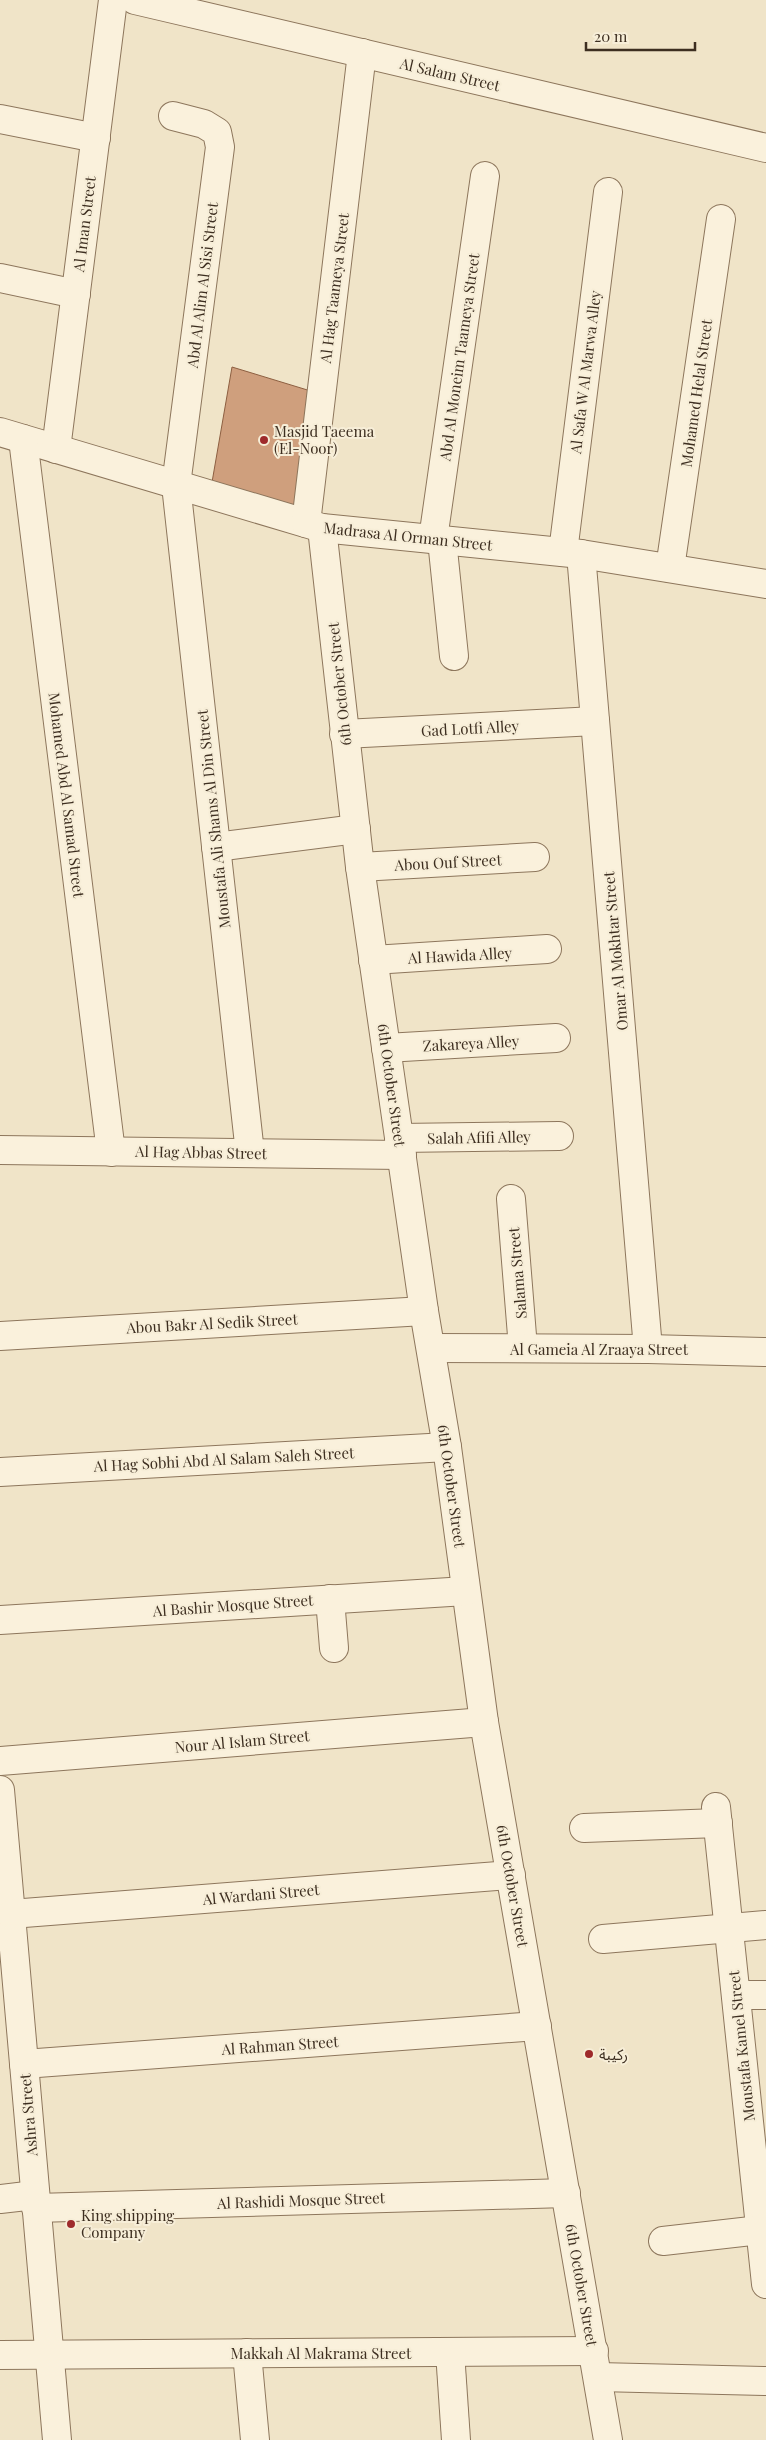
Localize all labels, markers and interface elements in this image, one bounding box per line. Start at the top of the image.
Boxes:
scale bar [586,20,695,52]
text: 20 m [594,26,628,46]
street label: Al Salam Street [397,53,503,95]
street label: Al Iman Street [68,174,100,274]
street label: Abd Al Alim Al Sisi Street [182,200,222,370]
street label: Al Hag Taameya Street [315,211,353,365]
street label: Abd Al Moneim Taameya Street [434,251,484,463]
street label: Al Safa W Al Marwa Alley [565,289,605,456]
street label: Mohamed Helal Street [676,317,716,468]
place label: Masjid Taeema (El-Noor) [274,421,375,458]
marker: Masjid Taeema (El-Noor) [258,434,270,446]
street label: Madrasa Al Orman Street [323,517,494,555]
street label: 6th October Street [323,621,355,747]
street label: Mohamed Abd Al Samad Street [44,691,90,899]
street label: Moustafa Ali Shams Al Din Street [191,708,234,929]
street label: Gad Lotfi Alley [420,715,520,741]
street label: Abou Ouf Street [393,849,503,875]
street label: Omar Al Mokhtar Street [598,870,632,1031]
street label: Al Hawida Alley [406,942,513,968]
street label: 6th October Street [373,1022,411,1148]
street label: Zakareya Alley [422,1030,520,1056]
street label: Salah Afifi Alley [427,1126,531,1148]
street label: Al Hag Abbas Street [134,1141,268,1163]
street label: Salama Street [503,1226,531,1320]
street label: Abou Bakr Al Sedik Street [125,1308,299,1338]
street label: Al Gameia Al Zraaya Street [509,1339,689,1359]
street label: 6th October Street [433,1423,471,1549]
street label: Al Hag Sobhi Abd Al Salam Saleh Street [92,1442,355,1476]
street label: Al Bashir Mosque Street [151,1589,315,1621]
street label: Nour Al Islam Street [174,1725,311,1757]
street label: 6th October Street [492,1823,534,1949]
street label: Al Wardani Street [201,1879,321,1909]
street label: Moustafa Kamel Street [723,1969,759,2122]
street label: Al Rahman Street [220,2031,340,2059]
place label: ركيبة [599,2044,628,2064]
marker: ركيبة [583,2048,595,2060]
street label: Ashra Street [14,2072,42,2158]
street label: Al Rashidi Mosque Street [216,2187,386,2213]
place label: King shipping Company [81,2205,174,2242]
marker: King shipping Company [65,2218,77,2230]
street label: 6th October Street [561,2222,603,2348]
street label: Makkah Al Makrama Street [231,2343,412,2363]

